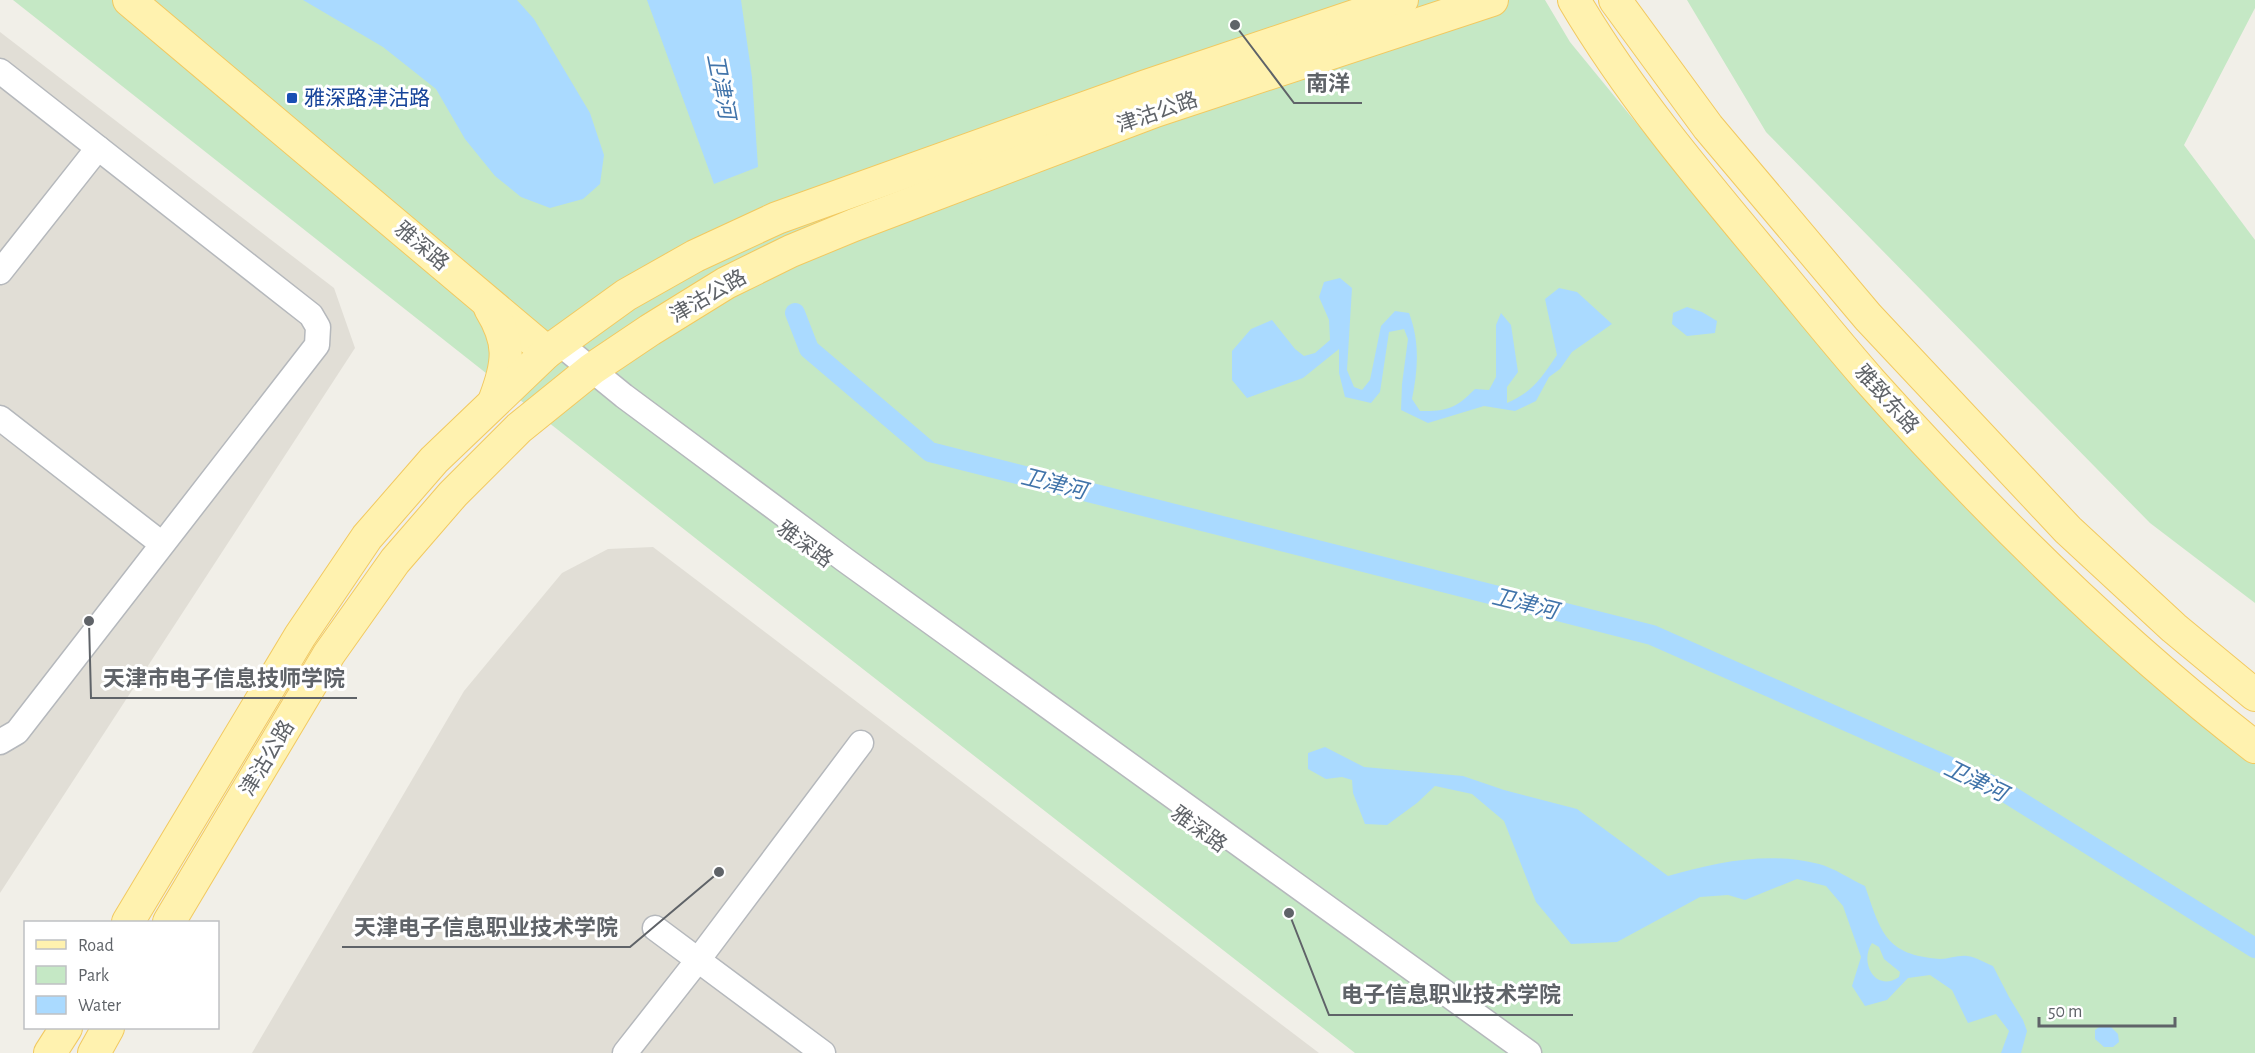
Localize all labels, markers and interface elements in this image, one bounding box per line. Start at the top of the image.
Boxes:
water label: 卫津河 [704,51,740,125]
callout: 南洋 [1294,63,1362,103]
text: 南洋 [1306,72,1350,95]
place label: 雅深路津沽路 [304,87,430,109]
street label: 津沽公路 [1114,88,1200,136]
marker: 雅深路津沽路 [285,91,299,105]
street label: 雅深路 [391,217,453,275]
street label: 津沽公路 [666,265,750,327]
street label: 雅致东路 [1851,360,1923,438]
water label: 卫津河 [1019,464,1093,504]
street label: 雅深路 [773,517,837,571]
water label: 卫津河 [1490,584,1564,624]
callout: 天津市电子信息技师学院 [91,658,357,698]
text: 天津市电子信息技师学院 [103,666,345,690]
street label: 津沽公路 [236,716,298,800]
water label: 卫津河 [1941,756,2014,807]
street label: 雅深路 [1167,802,1231,856]
callout: 天津电子信息职业技术学院 [342,907,630,947]
text: 天津电子信息职业技术学院 [354,915,618,939]
legend [24,921,219,1029]
text: Road [78,937,114,955]
text: Park [78,967,110,985]
callout: 电子信息职业技术学院 [1329,975,1573,1015]
text: 电子信息职业技术学院 [1341,982,1561,1006]
scale bar [2039,990,2176,1028]
text: Water [78,997,121,1015]
text: 50 m [2048,1003,2082,1021]

